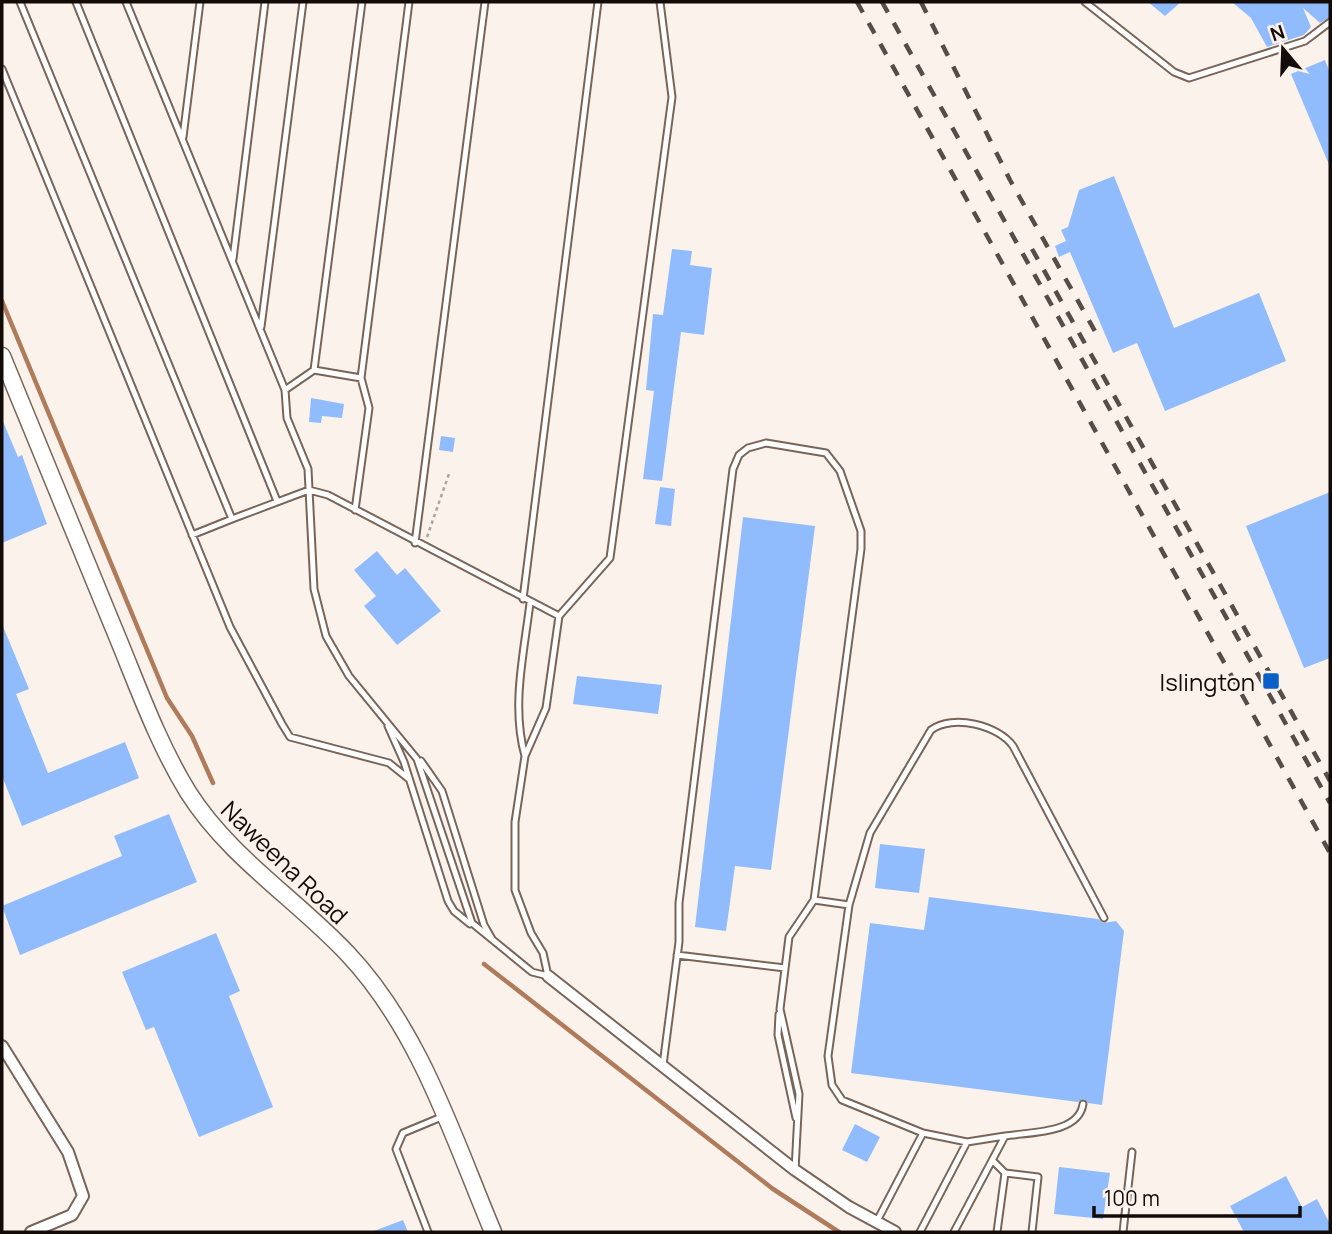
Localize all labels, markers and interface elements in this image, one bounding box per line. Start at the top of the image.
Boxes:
north arrow [1248,14,1318,84]
text: N [1267,18,1288,47]
place label: Islington [1160,665,1255,698]
marker: Islington [1261,671,1281,691]
street label: Naweena Road [214,793,356,931]
scale bar [1094,1174,1300,1218]
text: 100 m [1104,1184,1160,1212]

